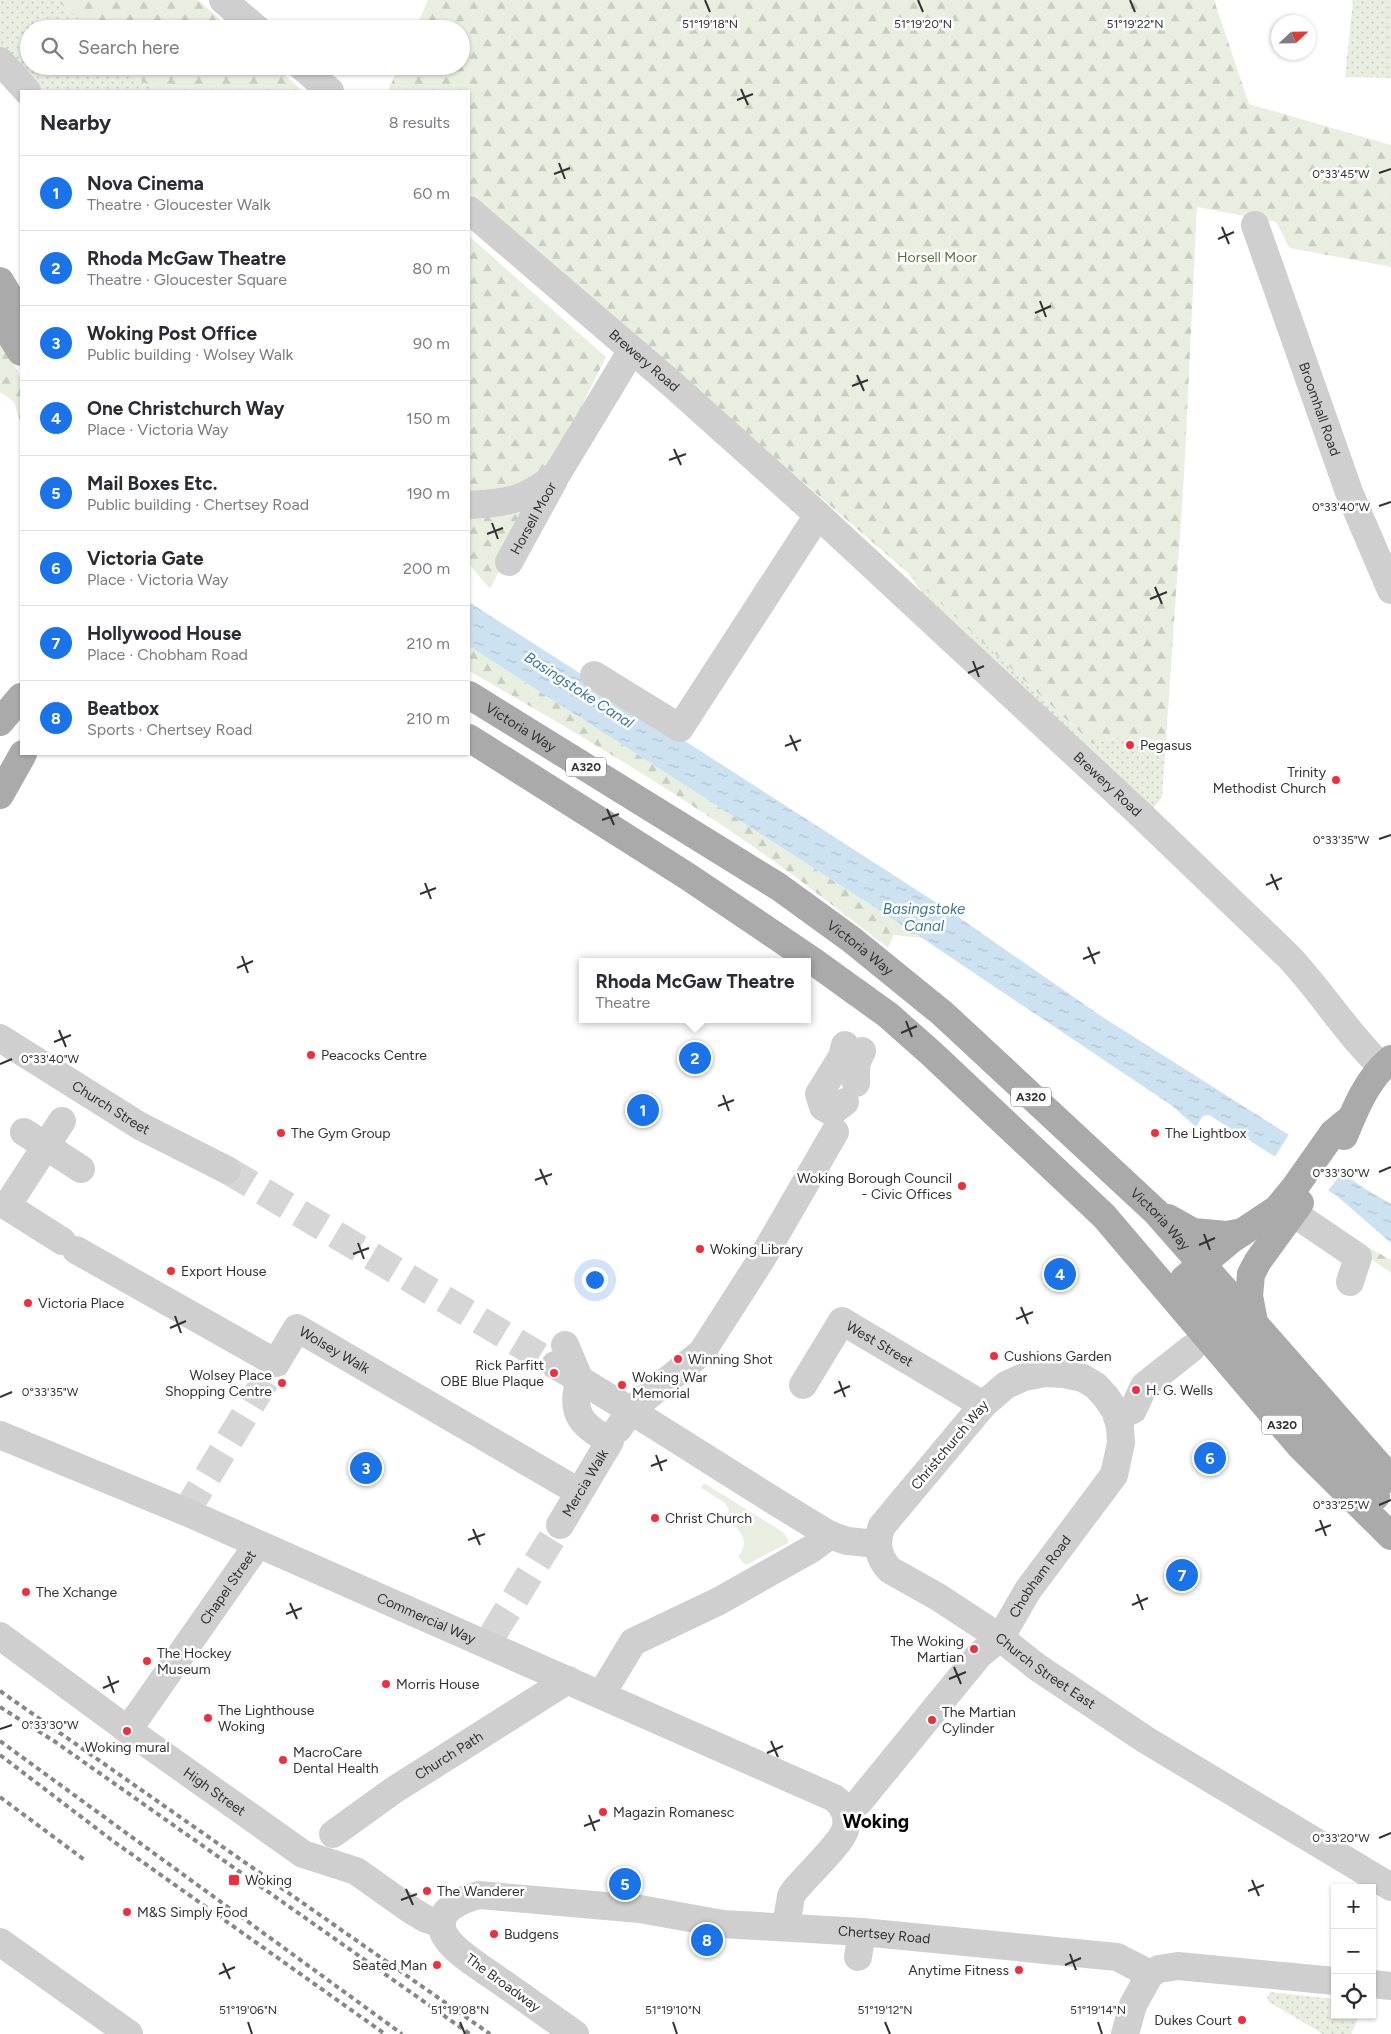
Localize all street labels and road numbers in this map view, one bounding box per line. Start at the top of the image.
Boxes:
street label: Brewery Road [606,326,683,395]
street label: Broomhall Road [1295,360,1344,458]
street label: Horsell Moor [506,479,560,557]
street label: Victoria Way [482,699,560,756]
street label: Brewery Road [1070,748,1146,820]
road number: A320 [566,758,606,776]
street label: Victoria Way [824,916,897,979]
street label: Church Street [69,1077,153,1138]
road number: A320 [1011,1088,1051,1106]
street label: Victoria Way [1127,1184,1194,1254]
street label: West Street [843,1317,916,1370]
street label: Wolsey Walk [296,1323,373,1377]
street label: Christchurch Way [908,1396,993,1493]
road number: A320 [1262,1416,1302,1434]
street label: Mercia Walk [558,1446,612,1520]
street label: Chobham Road [1005,1532,1075,1621]
street label: Chapel Street [196,1547,260,1628]
street label: Commercial Way [374,1589,479,1648]
street label: Church Street East [992,1629,1099,1712]
street label: Church Path [411,1727,486,1783]
street label: High Street [180,1763,249,1819]
street label: Chertsey Road [838,1922,931,1947]
street label: The Broadway [462,1950,544,2016]

